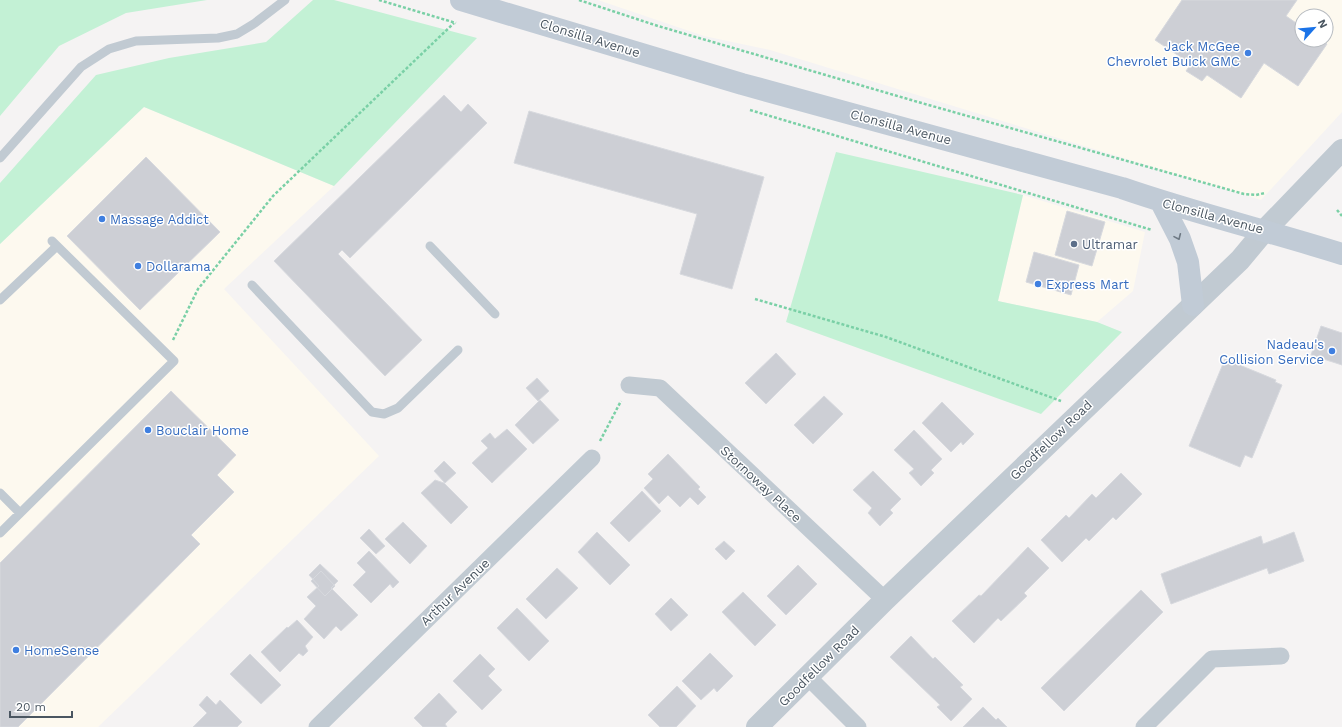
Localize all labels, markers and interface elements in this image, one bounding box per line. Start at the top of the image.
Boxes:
north arrow [1294,8,1334,48]
street label: Clonsilla Avenue [538,16,642,60]
text: N [1315,17,1330,30]
place label: Jack McGee Chevrolet Buick GMC [1107,39,1240,69]
marker: Jack McGee Chevrolet Buick GMC [1243,48,1253,58]
street label: Clonsilla Avenue [849,106,953,148]
street label: Clonsilla Avenue [1161,195,1265,237]
place label: Massage Addict [110,212,209,227]
marker: Massage Addict [97,214,107,224]
one-way arrow [1174,233,1182,240]
place label: Ultramar [1082,237,1138,252]
marker: Ultramar [1069,239,1079,249]
place label: Dollarama [146,259,211,274]
marker: Dollarama [133,261,143,271]
place label: Express Mart [1046,277,1129,292]
marker: Express Mart [1033,279,1043,289]
place label: Nadeau's Collision Service [1219,337,1324,367]
marker: Nadeau's Collision Service [1327,346,1337,356]
street label: Goodfellow Road [1007,397,1095,483]
place label: Bouclair Home [156,423,249,438]
marker: Bouclair Home [143,425,153,435]
street label: Stornoway Place [717,443,805,525]
street label: Arthur Avenue [417,555,493,629]
street label: Goodfellow Road [776,623,862,709]
place label: HomeSense [24,643,99,658]
marker: HomeSense [11,645,21,655]
scale bar [10,693,72,719]
text: 20 m [16,700,46,714]

